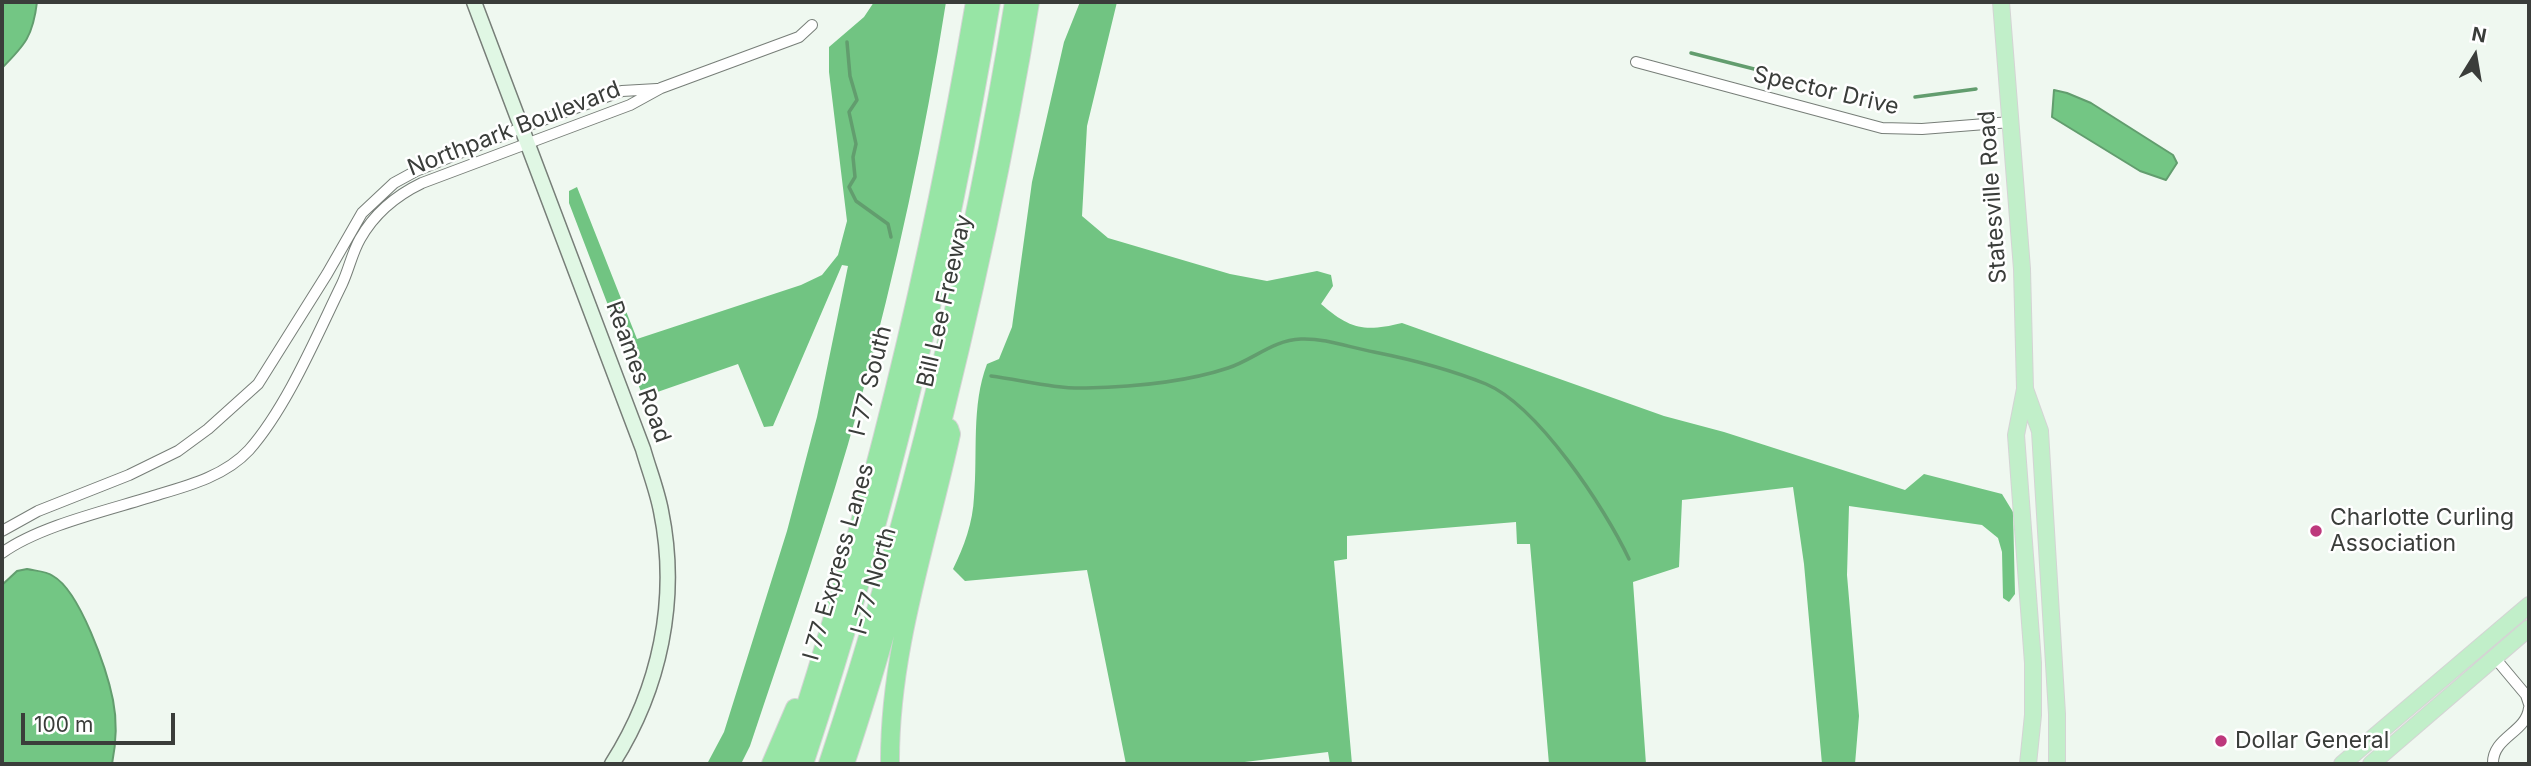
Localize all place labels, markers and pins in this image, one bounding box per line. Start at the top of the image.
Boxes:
place label: Charlotte Curling Association [2330,504,2514,558]
marker: Charlotte Curling Association [2308,523,2324,539]
place label: Dollar General [2235,727,2389,755]
marker: Dollar General [2213,733,2229,749]

